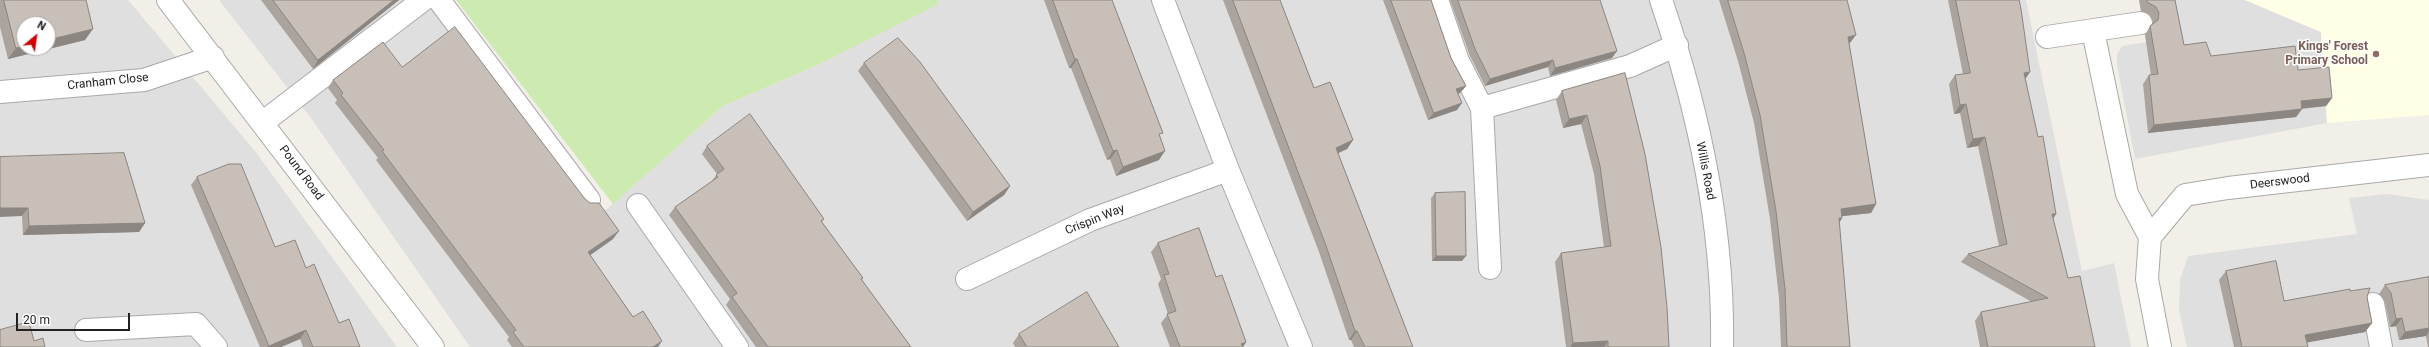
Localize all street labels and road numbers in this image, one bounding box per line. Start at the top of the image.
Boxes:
street label: Cranham Close [67,71,149,93]
street label: Willis Road [1692,141,1718,201]
street label: Pound Road [276,143,326,203]
street label: Deerswood [2249,171,2311,193]
street label: Crispin Way [1063,202,1127,238]

